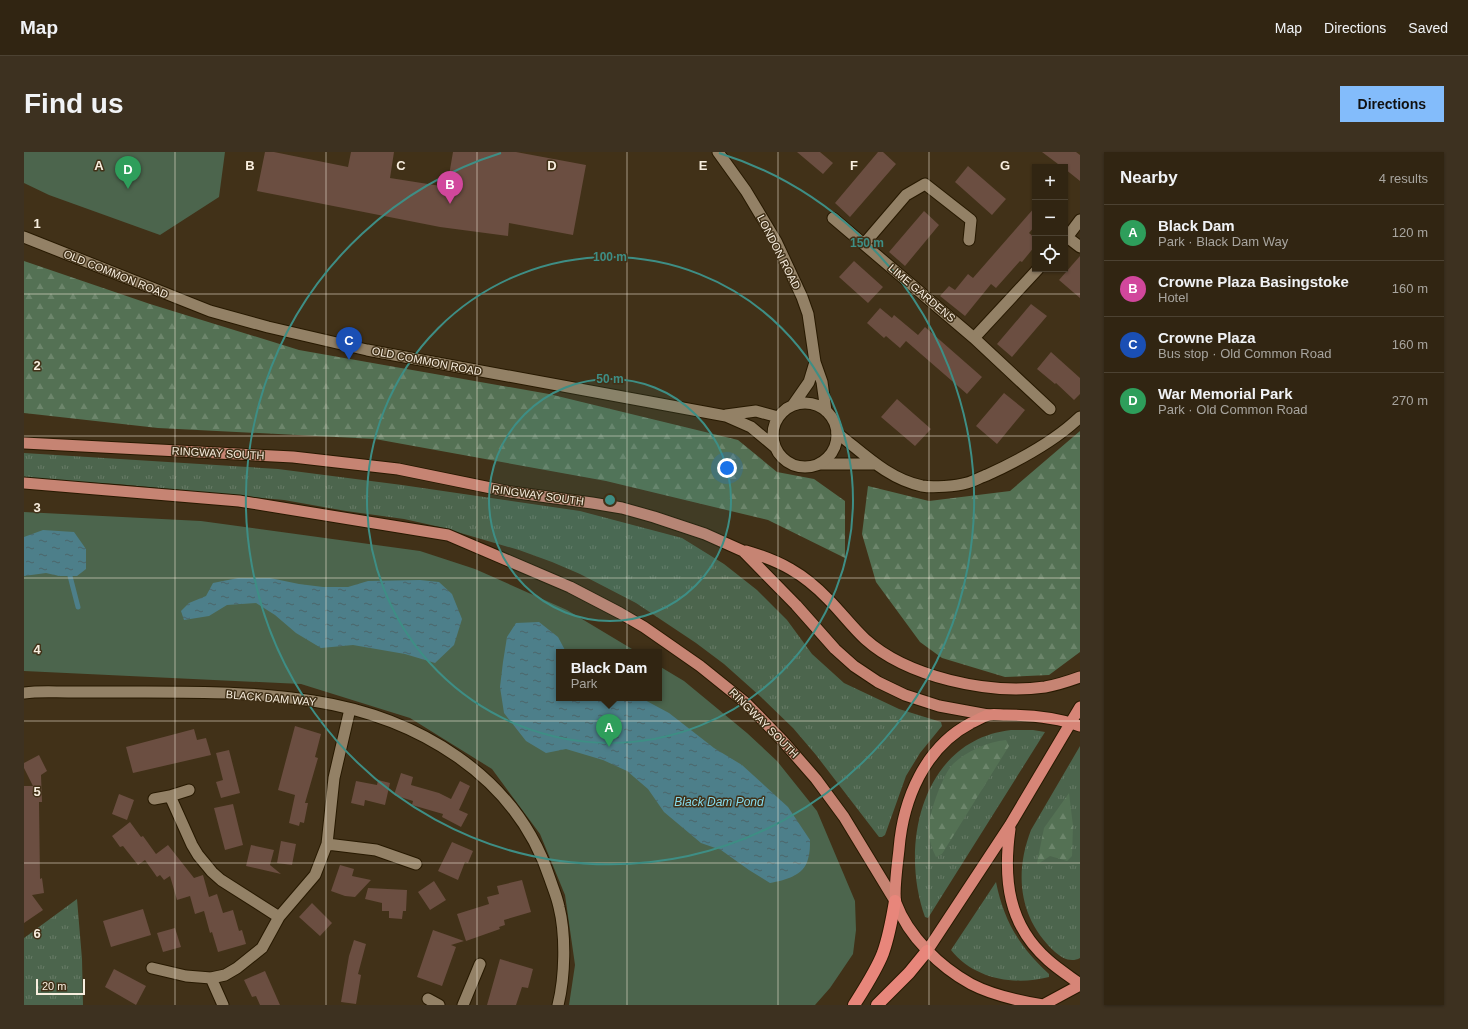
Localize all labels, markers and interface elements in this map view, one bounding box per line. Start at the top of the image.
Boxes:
text: Map [20,17,58,38]
text: Map [1275,20,1302,36]
text: Directions [1324,20,1386,36]
text: Saved [1408,20,1448,36]
button: Directions [1340,86,1444,122]
text: Find us [24,88,124,119]
pin: D [115,156,141,189]
text: A [94,158,104,173]
text: B [245,158,255,173]
text: C [396,158,406,173]
text: D [547,158,557,173]
text: E [699,158,708,173]
text: F [850,158,858,173]
text: G [1000,158,1010,173]
map controls [1032,164,1068,272]
button: + [1032,164,1068,200]
text: Nearby [1120,168,1178,187]
pin: B [437,171,463,204]
text: 4 results [1379,171,1428,186]
button: − [1032,200,1068,236]
street label: LONDON ROAD [755,213,803,291]
text: 1 [33,216,41,231]
text: Black Dam [1158,217,1235,234]
text: A [1128,225,1138,240]
text: 120 m [1392,225,1428,240]
text: Park · Black Dam Way [1158,234,1288,249]
text: 150 m [850,236,884,250]
button: locate [1032,236,1068,272]
street label: OLD COMMON ROAD [62,247,170,301]
text: 100 m [593,250,627,264]
street label: LIME GARDENS [886,262,958,324]
text: Crowne Plaza Basingstoke [1158,273,1349,290]
text: B [1128,281,1138,296]
text: 160 m [1392,281,1428,296]
text: Hotel [1158,290,1188,305]
pin: C [336,327,362,360]
text: Crowne Plaza [1158,329,1256,346]
text: C [1128,337,1138,352]
text: 160 m [1392,337,1428,352]
street label: OLD COMMON ROAD [371,344,483,378]
text: Bus stop · Old Common Road [1158,346,1331,361]
text: 2 [33,358,41,373]
text: 50 m [596,372,624,386]
text: War Memorial Park [1158,385,1293,402]
text: D [1128,393,1138,408]
text: 270 m [1392,393,1428,408]
text: Park · Old Common Road [1158,402,1308,417]
street label: RINGWAY SOUTH [171,445,265,461]
your location [717,458,737,478]
street label: RINGWAY SOUTH [491,483,585,507]
centre of rings [603,493,617,507]
text: 3 [33,500,41,515]
text: 4 [33,642,41,657]
popup [556,649,662,701]
text: Black Dam [571,659,647,676]
text: Park [571,676,597,691]
street label: RINGWAY SOUTH [727,686,801,760]
street label: BLACK DAM WAY [225,688,317,708]
pin: A [596,714,622,747]
text: 5 [33,784,41,799]
water label: Black Dam Pond [674,795,764,809]
text: 6 [33,926,41,941]
scale bar [36,977,85,996]
text: 20 m [42,980,66,992]

